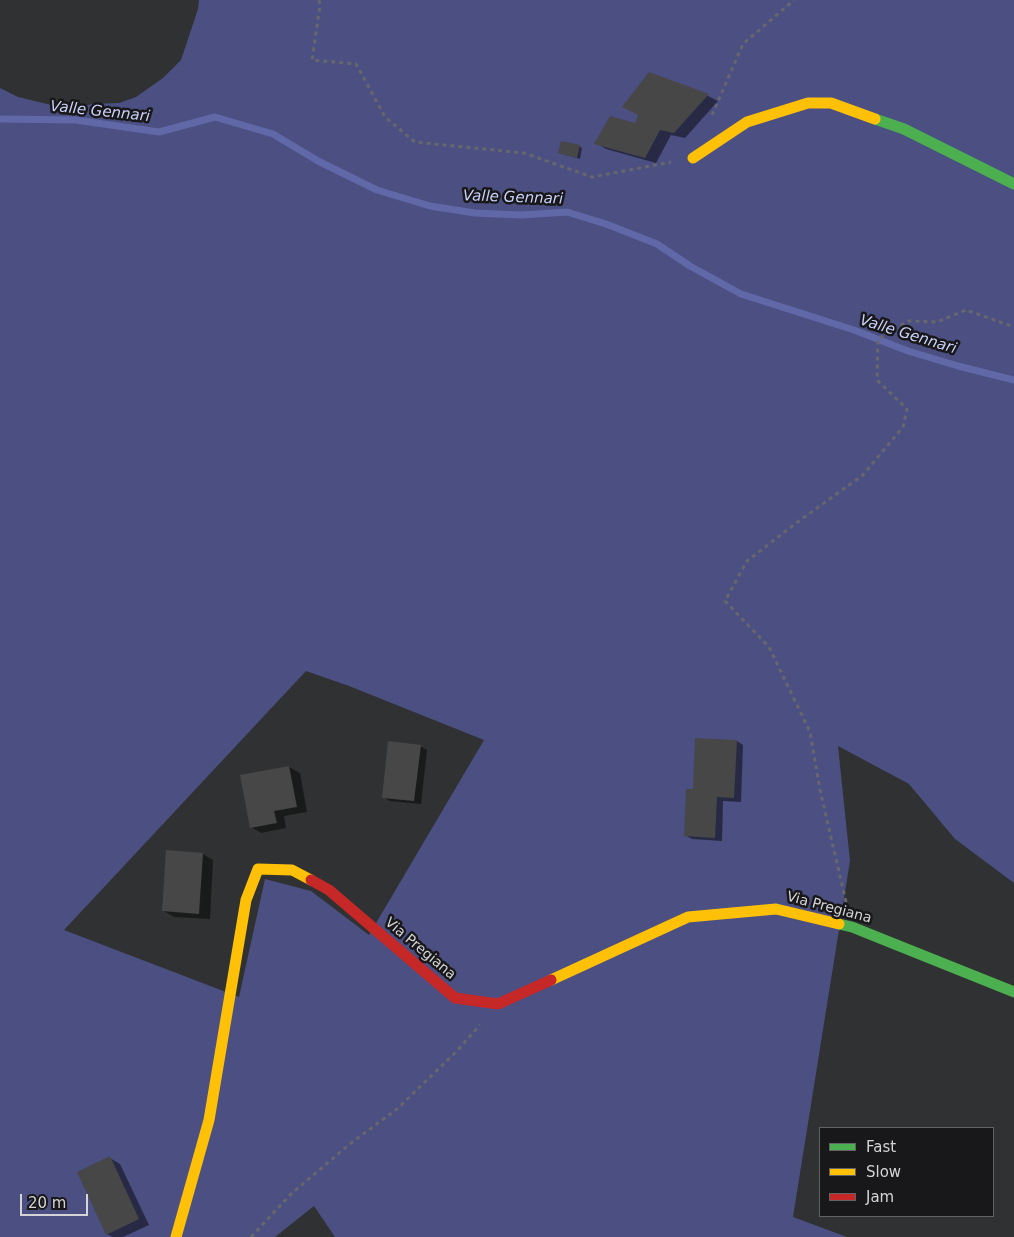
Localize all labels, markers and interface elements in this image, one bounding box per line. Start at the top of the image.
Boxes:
water label: Valle Gennari [49,98,151,126]
water label: Valle Gennari [463,187,563,209]
water label: Valle Gennari [857,312,959,358]
street label: Via Pregiana [785,889,873,927]
street label: Via Pregiana [381,915,459,983]
legend [819,1127,994,1217]
text: Fast [866,1138,896,1156]
text: Slow [866,1163,901,1181]
scale bar [22,1184,90,1216]
text: Jam [866,1188,894,1206]
text: 20 m [28,1194,66,1212]

